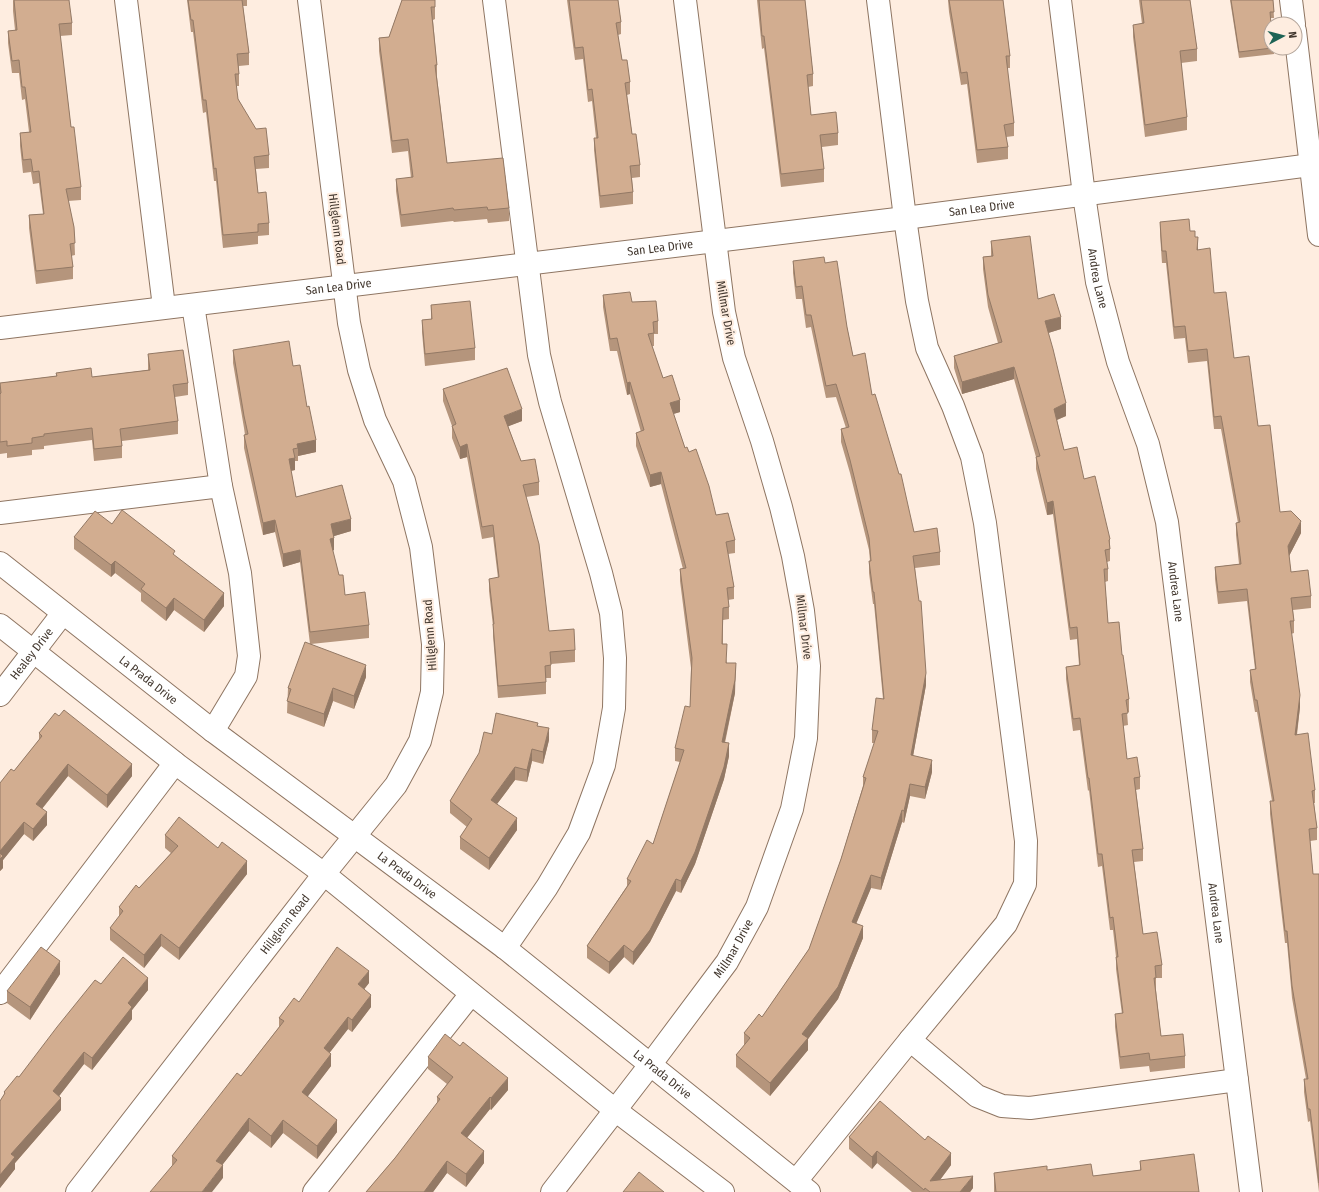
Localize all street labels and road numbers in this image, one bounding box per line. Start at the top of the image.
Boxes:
street label: Hillglenn Road [326,193,348,265]
street label: San Lea Drive [948,197,1015,219]
street label: San Lea Drive [627,237,694,259]
street label: Andrea Lane [1085,247,1111,310]
street label: San Lea Drive [305,276,372,298]
street label: Millmar Drive [713,280,739,346]
street label: Andrea Lane [1165,561,1186,623]
street label: Millmar Drive [793,594,815,660]
street label: Hillglenn Road [421,599,439,671]
street label: Healey Drive [7,625,56,682]
street label: La Prada Drive [116,653,180,707]
street label: La Prada Drive [375,849,439,902]
street label: Andrea Lane [1205,882,1227,944]
street label: Hillglenn Road [257,892,312,957]
street label: Millmar Drive [711,917,756,980]
street label: La Prada Drive [631,1047,694,1102]

